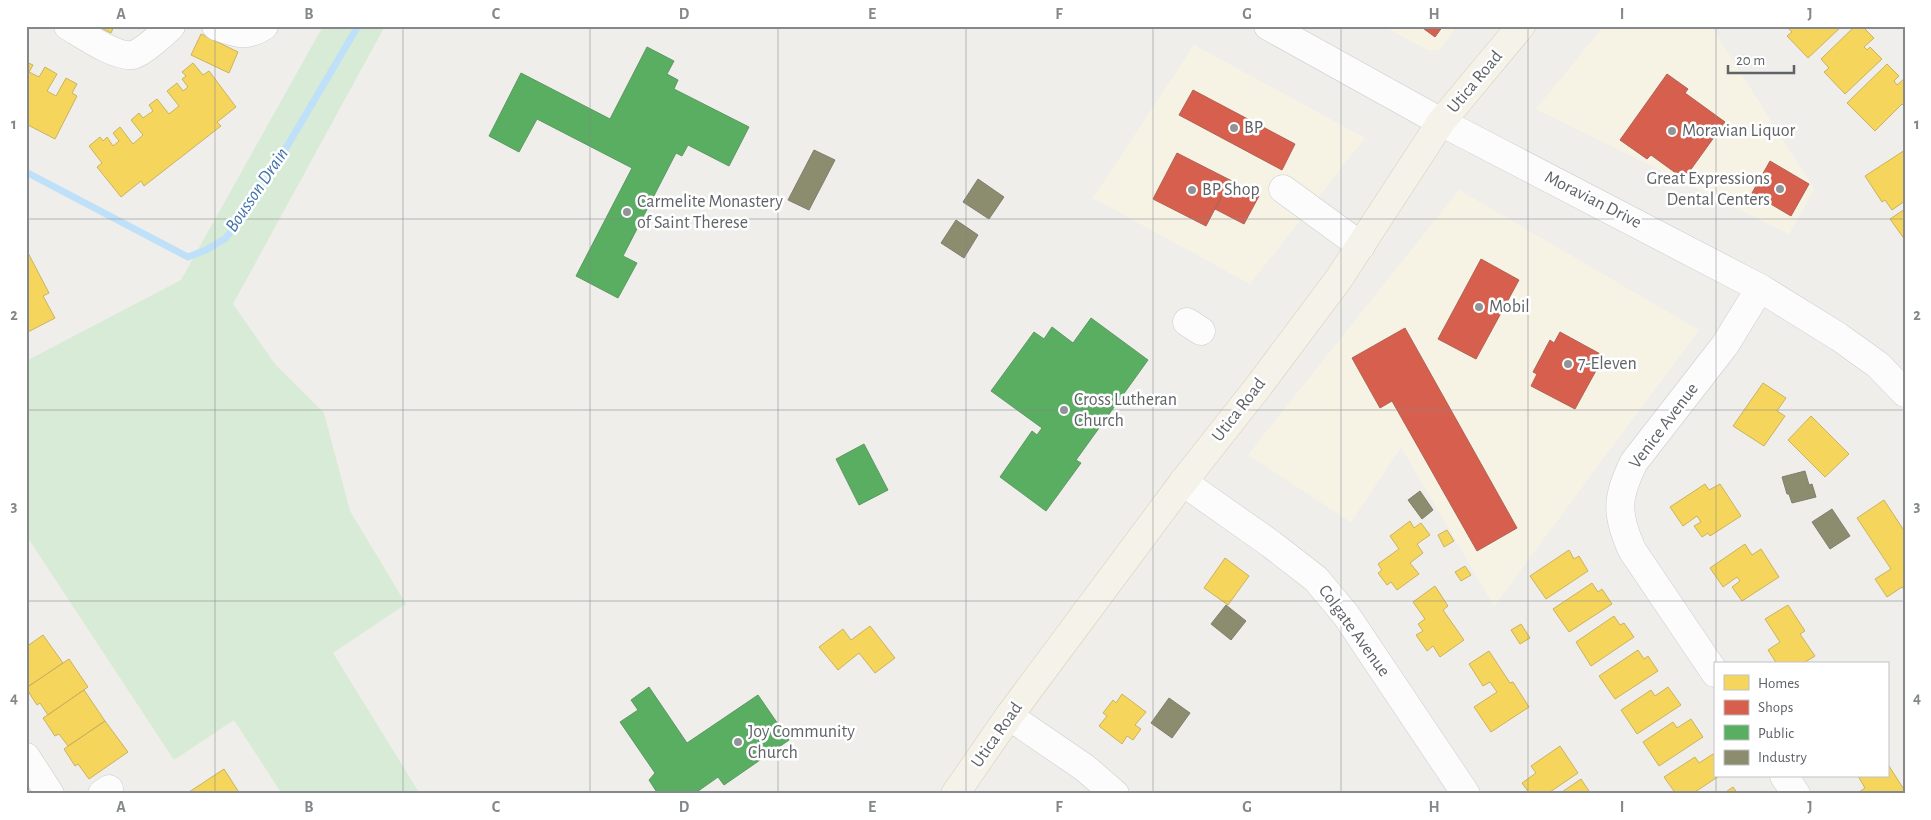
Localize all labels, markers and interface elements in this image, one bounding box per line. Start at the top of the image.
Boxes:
text: A [116,6,126,22]
text: B [304,6,314,22]
text: C [492,6,501,22]
text: D [679,6,690,22]
text: E [868,6,876,22]
text: F [1055,6,1063,22]
text: G [1242,6,1252,22]
text: H [1428,6,1440,22]
text: I [1620,6,1624,22]
text: J [1807,6,1813,22]
scale bar [1728,42,1795,74]
street label: Utica Road [1444,47,1506,117]
text: 20 m [1736,53,1765,68]
text: 1 [11,116,17,132]
text: 1 [1914,116,1920,132]
place label: BP [1244,119,1263,137]
marker: BP [1228,122,1240,134]
place label: Moravian Liquor [1682,122,1795,140]
marker: Moravian Liquor [1666,125,1678,137]
water label: Bousson Drain [222,144,292,236]
street label: Moravian Drive [1542,168,1644,232]
place label: Great Expressions Dental Centers [1647,170,1770,209]
place label: BP Shop [1202,181,1260,199]
marker: Great Expressions Dental Centers [1774,183,1786,195]
marker: BP Shop [1186,184,1198,196]
place label: Carmelite Monastery of Saint Therese [637,193,783,232]
marker: Carmelite Monastery of Saint Therese [621,206,633,218]
place label: Mobil [1489,298,1530,316]
marker: Mobil [1473,301,1485,313]
text: 2 [10,307,18,323]
text: 2 [1913,307,1921,323]
place label: 7-Eleven [1578,355,1637,373]
marker: 7-Eleven [1562,358,1574,370]
street label: Utica Road [1209,375,1269,445]
street label: Venice Avenue [1626,380,1702,472]
place label: Cross Lutheran Church [1074,391,1177,430]
marker: Cross Lutheran Church [1058,404,1070,416]
text: 3 [11,498,18,514]
text: 3 [1914,498,1921,514]
street label: Colgate Avenue [1315,582,1393,680]
legend [1714,662,1888,778]
text: Homes [1758,676,1800,691]
text: 4 [10,690,18,706]
text: 4 [1913,690,1921,706]
street label: Utica Road [968,699,1026,771]
text: Shops [1758,700,1793,715]
place label: Joy Community Church [748,723,855,762]
text: Public [1758,726,1794,741]
marker: Joy Community Church [732,736,744,748]
text: Industry [1758,750,1807,765]
text: A [116,799,126,815]
text: B [304,799,314,815]
text: C [492,799,501,815]
text: D [679,799,690,815]
text: E [868,799,876,815]
text: F [1055,799,1063,815]
text: G [1242,799,1252,815]
text: H [1428,799,1440,815]
text: I [1620,799,1624,815]
text: J [1807,799,1813,815]

